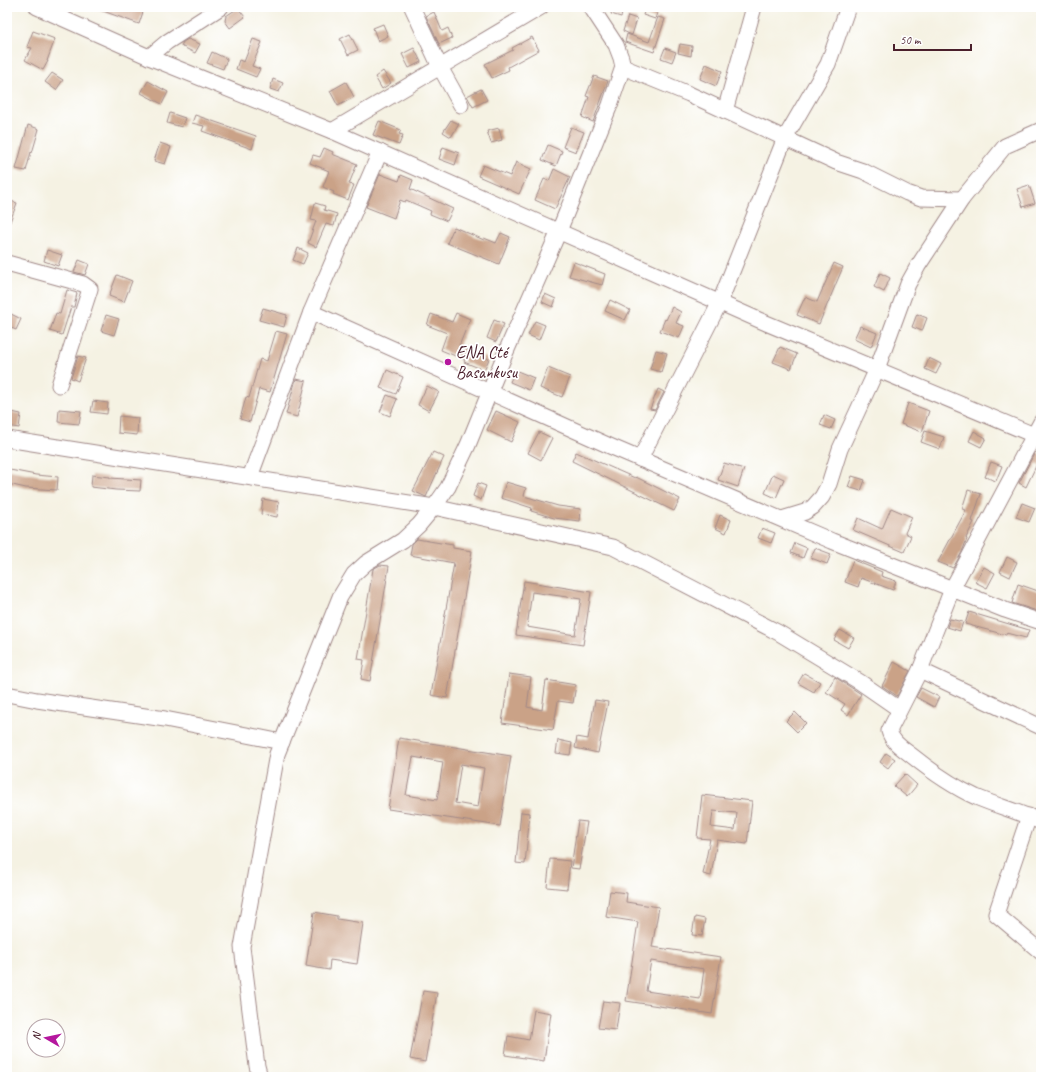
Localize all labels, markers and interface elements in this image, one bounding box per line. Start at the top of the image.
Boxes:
scale bar [894,26,971,52]
text: 50 m [900,32,922,48]
place label: ENA Cté Basankusu [456,342,519,383]
marker: ENA Cté Basankusu [443,357,453,367]
north arrow [26,1018,66,1058]
text: N [29,1030,44,1041]

